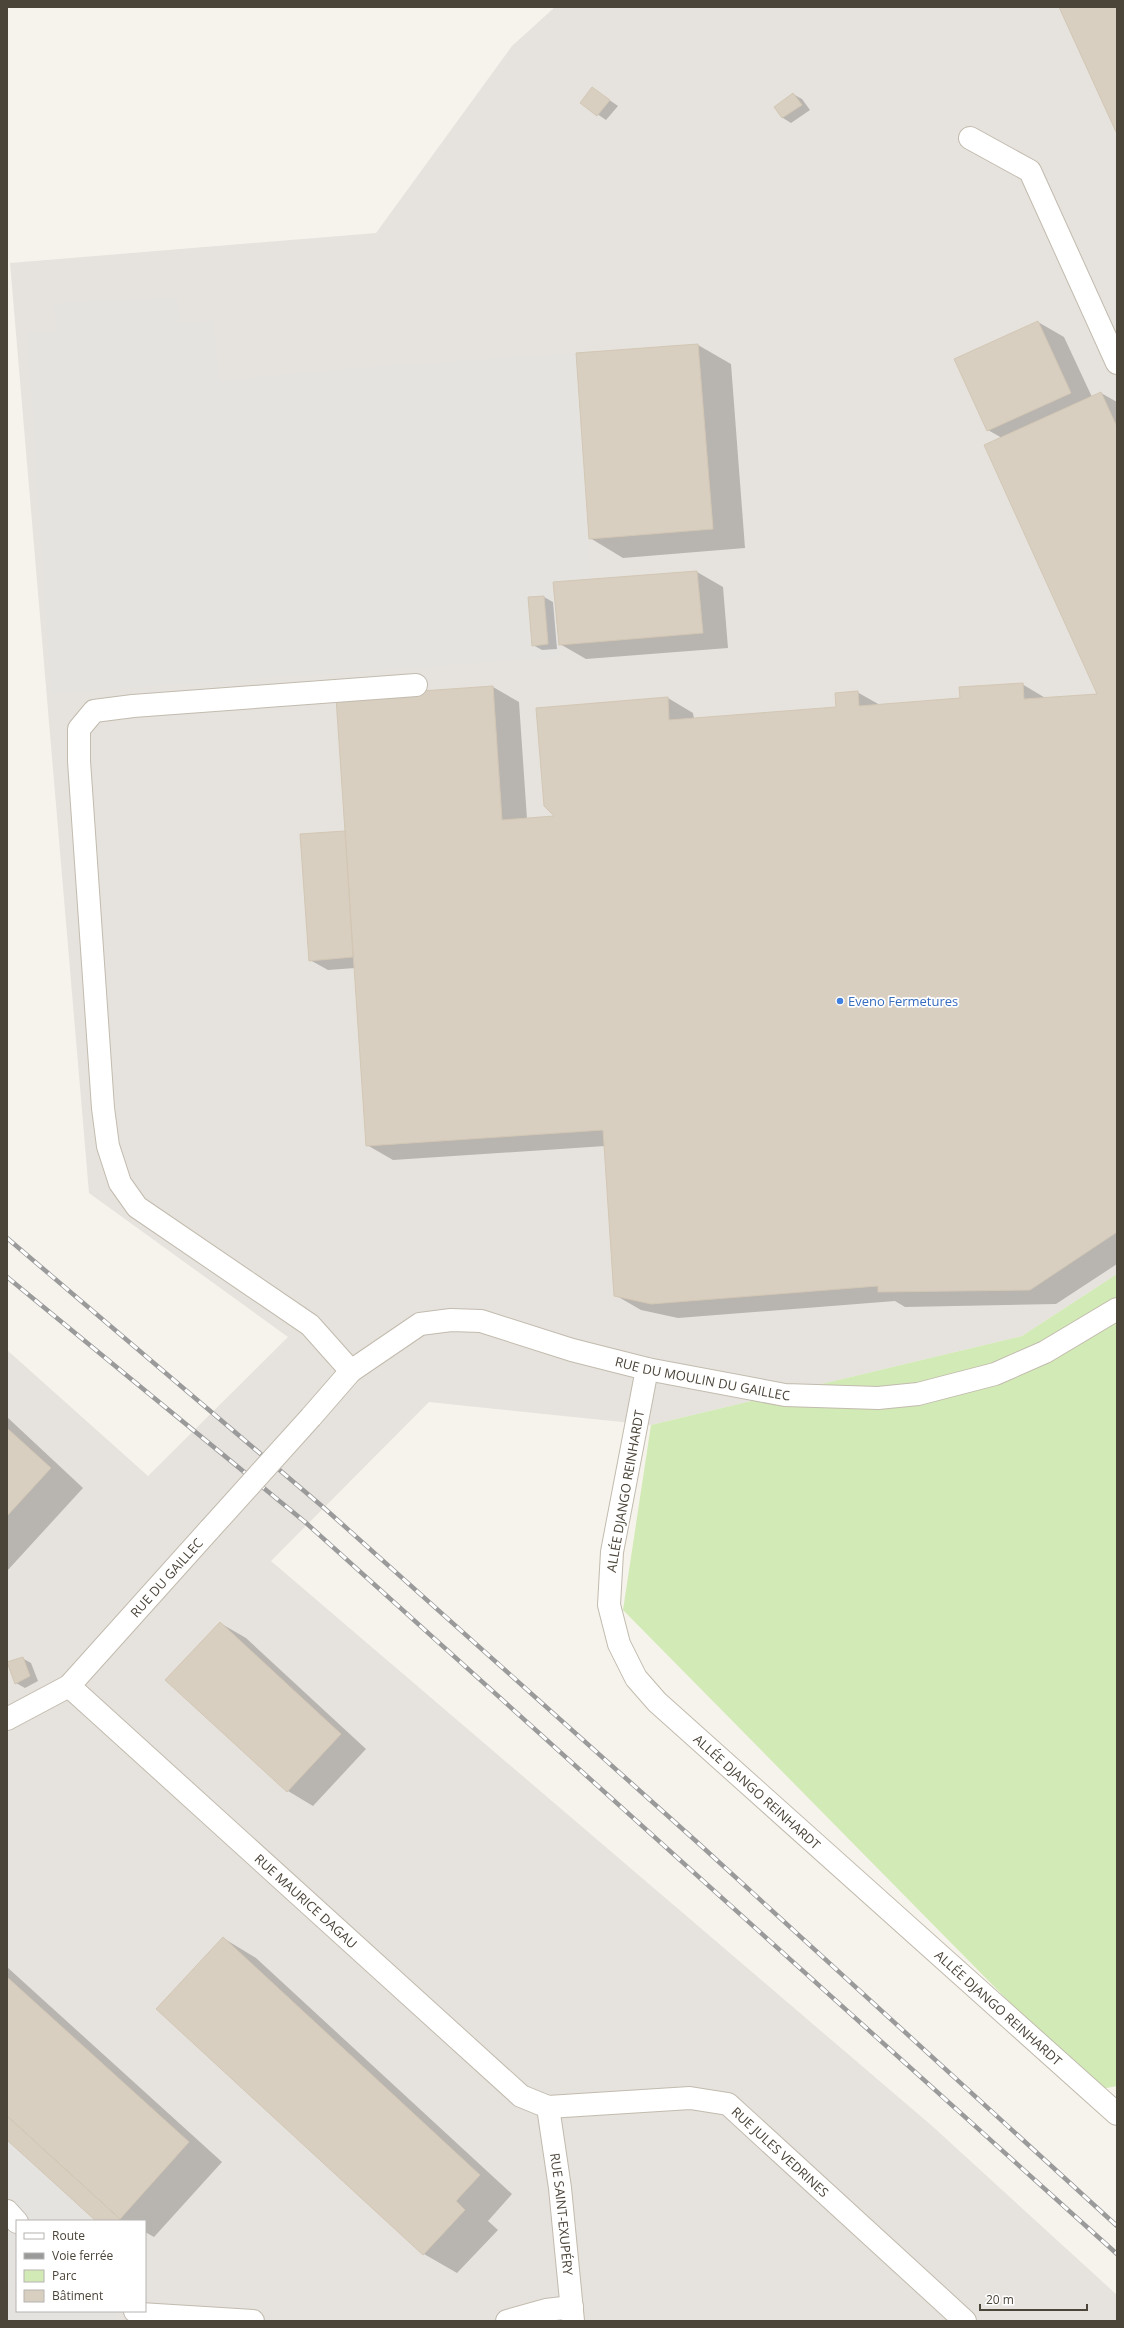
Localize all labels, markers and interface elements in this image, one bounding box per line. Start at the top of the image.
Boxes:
place label: Eveno Fermetures [848,992,958,1010]
marker: Eveno Fermetures [835,996,845,1006]
street label: RUE DU MOULIN DU GAILLEC [613,1352,790,1404]
street label: ALLÉE DJANGO REINHARDT [602,1408,648,1574]
street label: RUE DU GAILLEC [126,1534,207,1621]
street label: ALLÉE DJANGO REINHARDT [690,1730,825,1854]
street label: RUE MAURICE DAGAU [251,1850,361,1952]
street label: ALLÉE DJANGO REINHARDT [931,1946,1066,2070]
street label: RUE JULES VEDRINES [728,2103,833,2201]
street label: RUE SAINT-EXUPÉRY [546,2152,578,2277]
legend [16,2220,146,2312]
text: Route [52,2227,85,2244]
text: Voie ferrée [52,2247,114,2264]
text: Parc [52,2267,77,2284]
scale bar [980,2286,1087,2312]
text: Bâtiment [52,2287,103,2304]
text: 20 m [986,2291,1014,2308]

